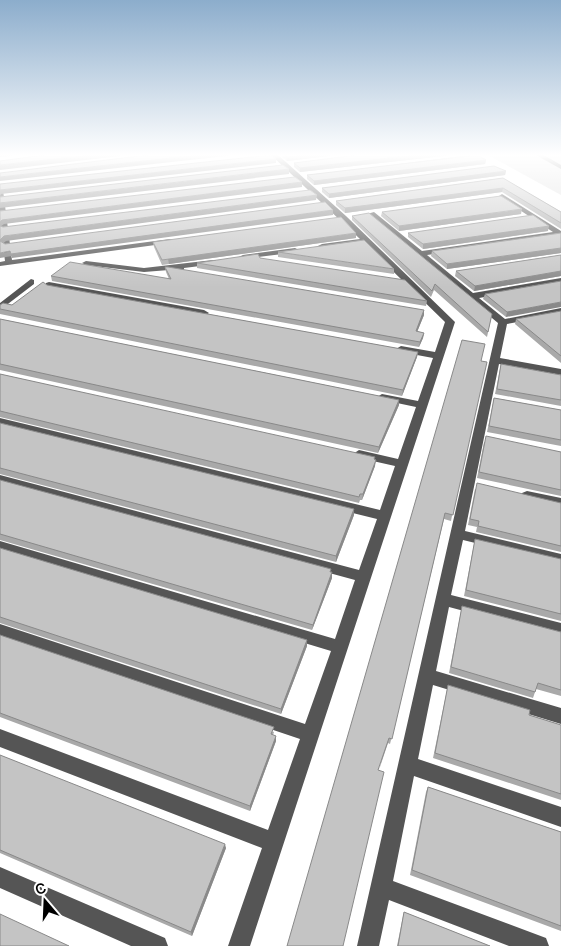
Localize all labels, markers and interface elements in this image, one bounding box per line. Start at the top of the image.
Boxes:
north arrow [20,876,70,926]
text: С [33,878,49,899]

